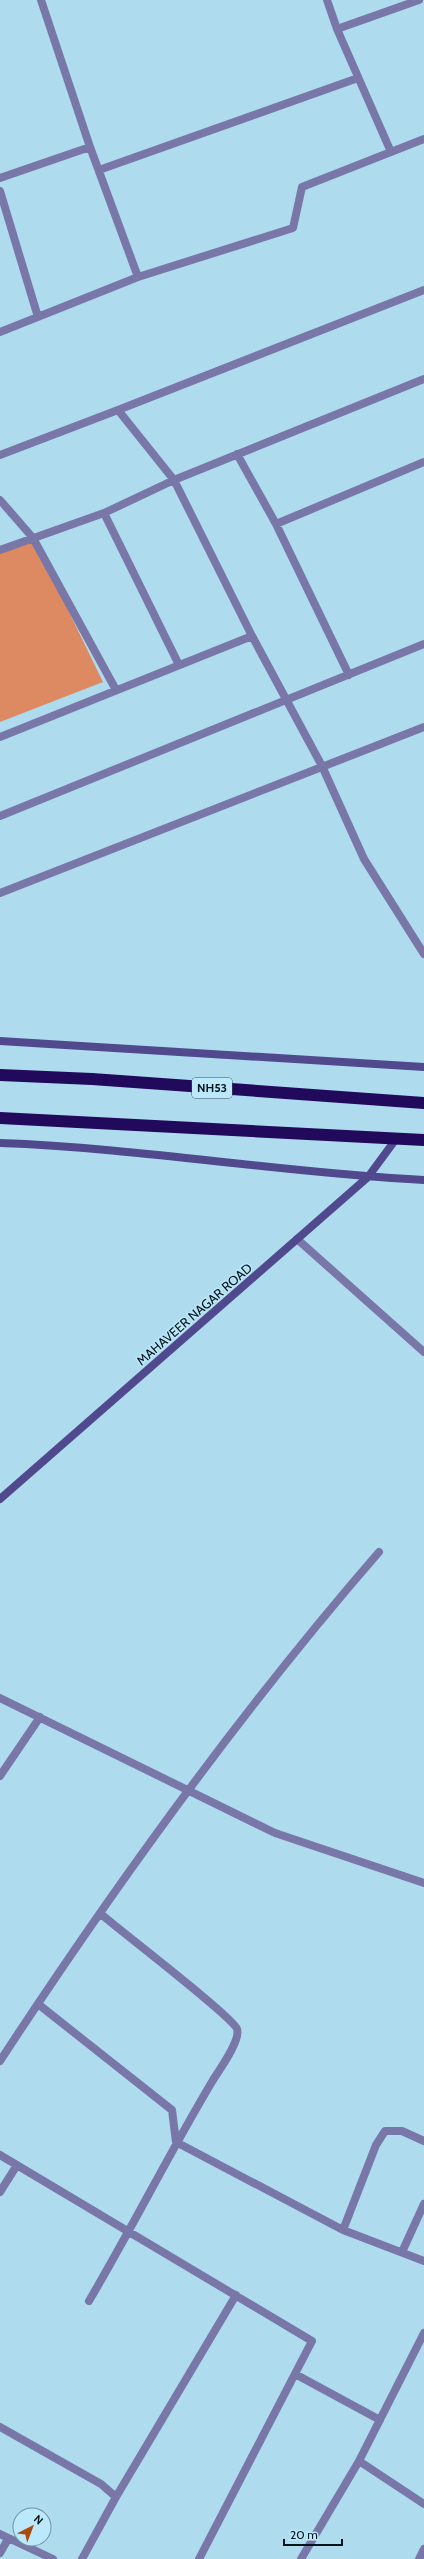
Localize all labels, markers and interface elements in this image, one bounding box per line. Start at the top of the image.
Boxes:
road number: NH53 [192,1078,232,1098]
street label: MAHAVEER NAGAR ROAD [133,1259,255,1369]
north arrow [12,2507,52,2547]
text: N [31,2512,46,2527]
scale bar [284,2521,342,2547]
text: 20 m [290,2527,318,2542]

